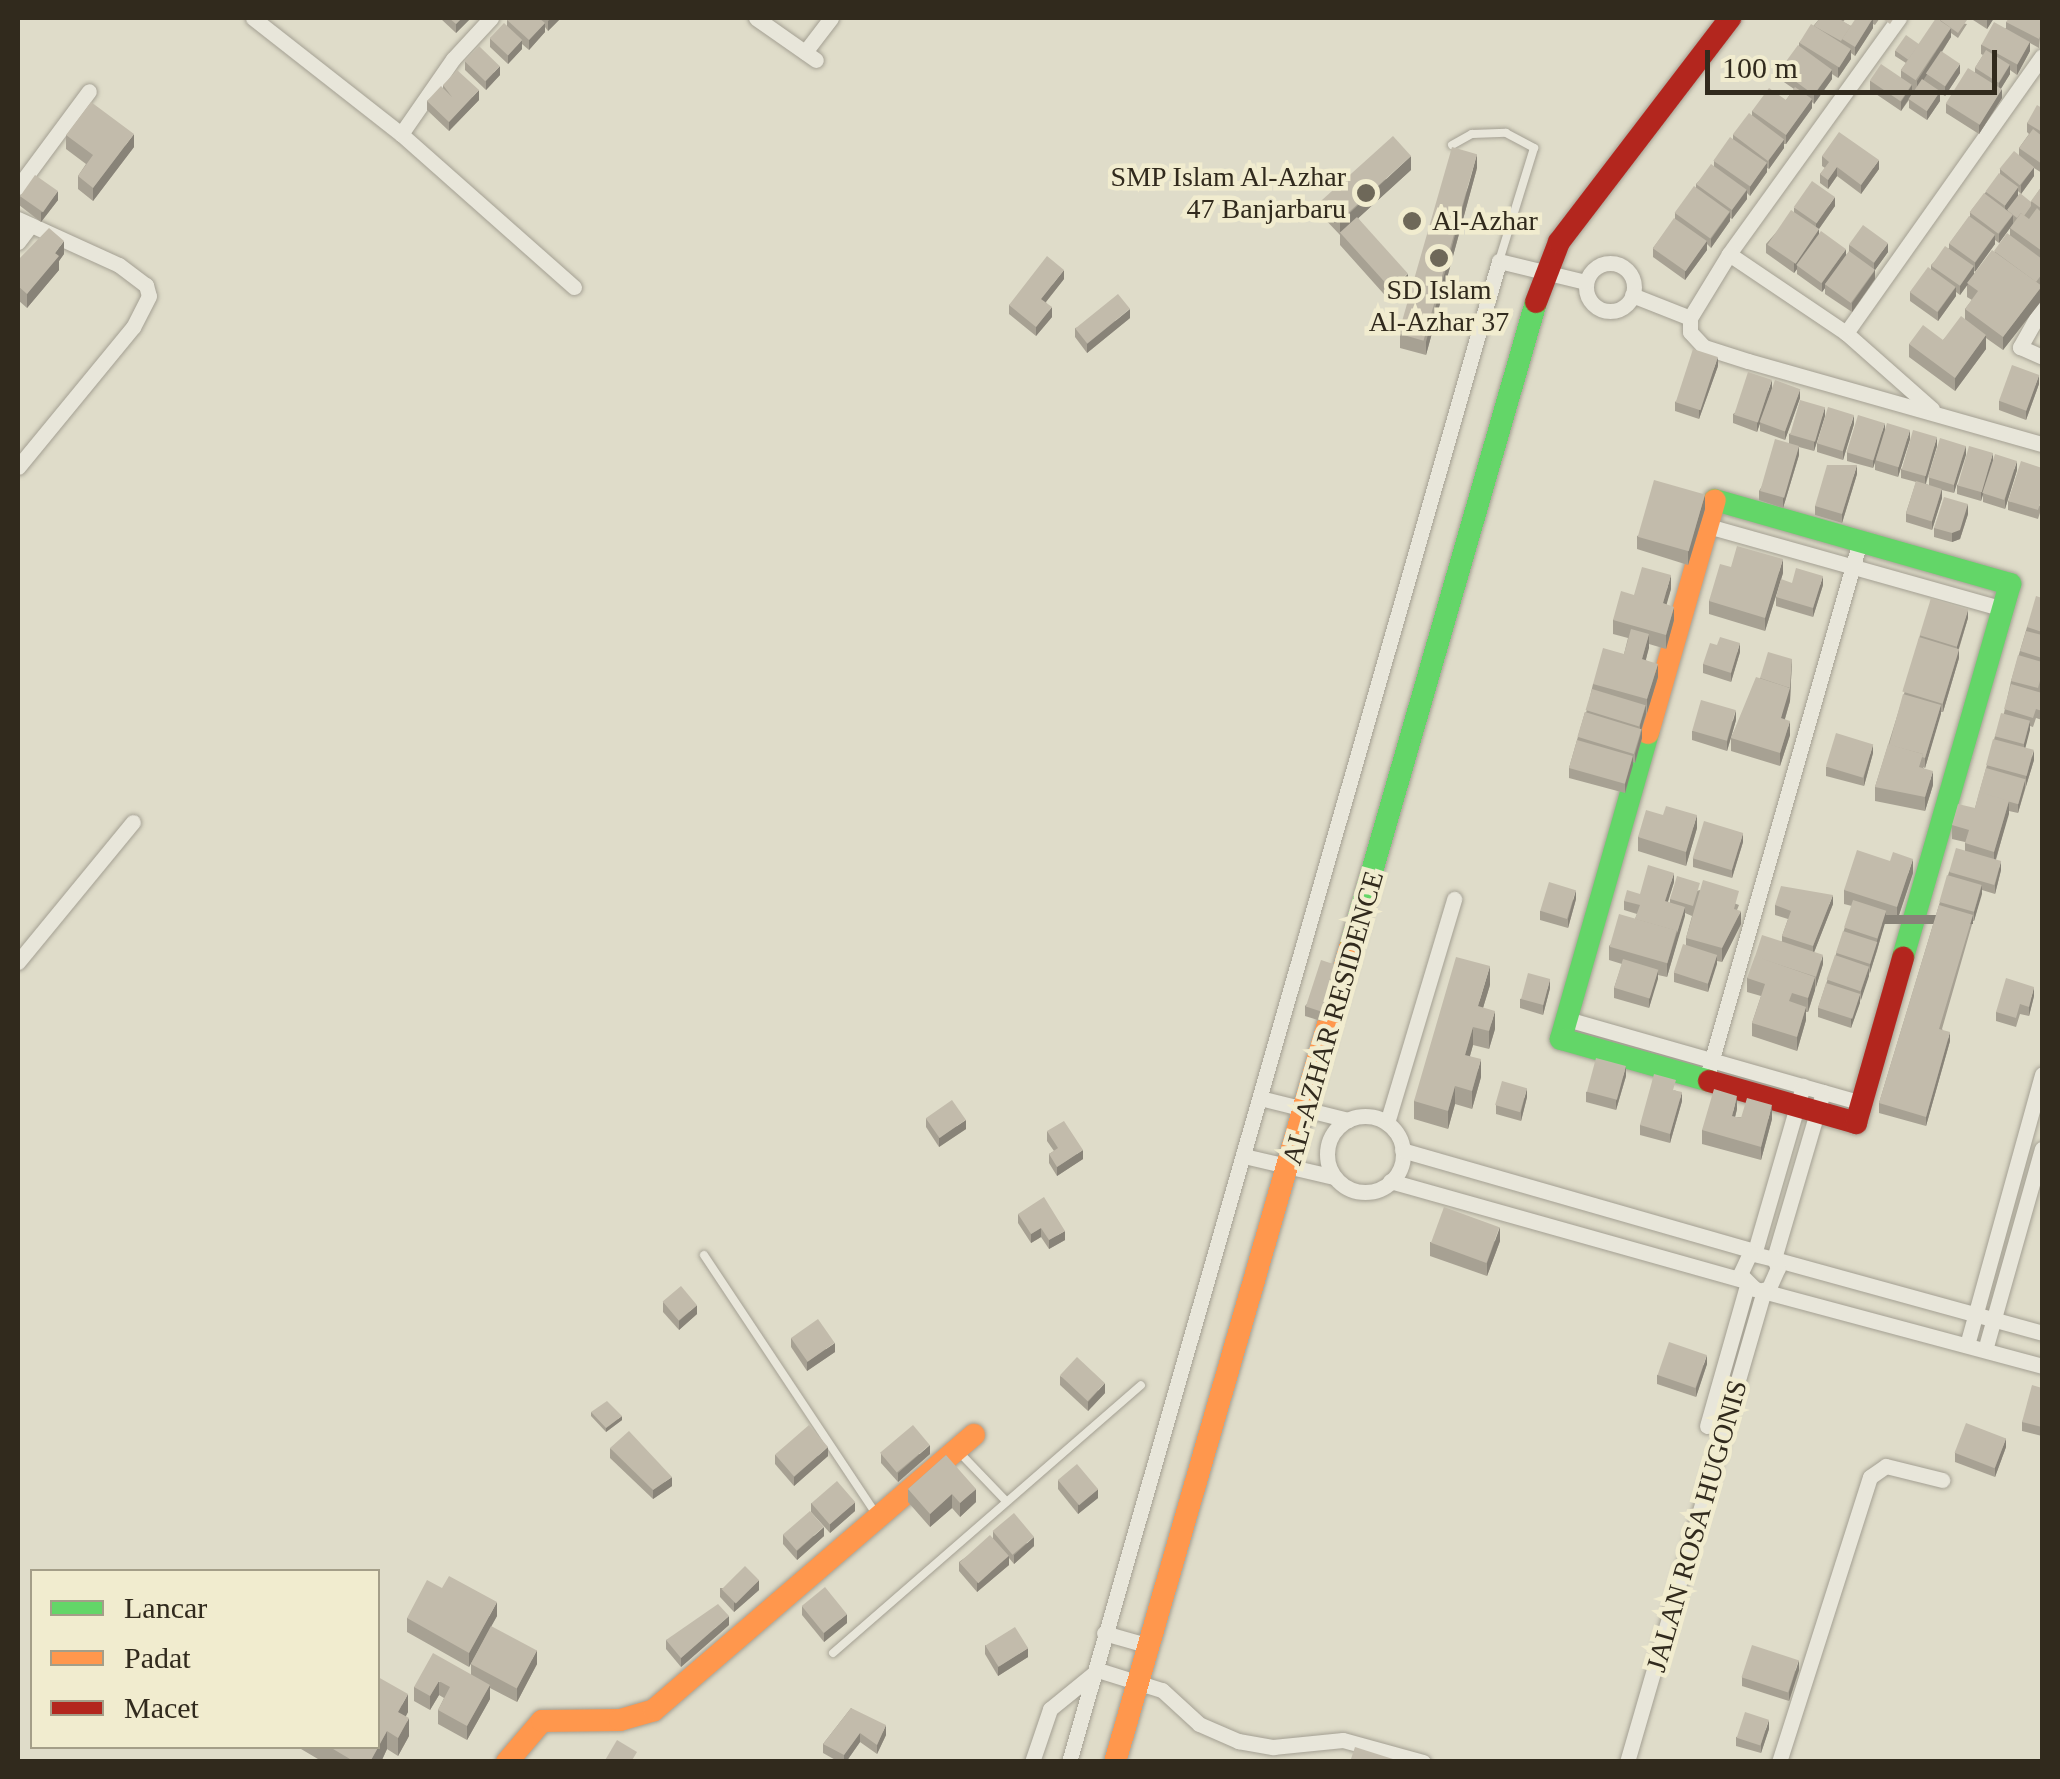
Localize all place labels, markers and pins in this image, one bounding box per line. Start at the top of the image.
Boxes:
place label: SMP Islam Al-Azhar 47 Banjarbaru [1108,160,1346,226]
marker: SMP Islam Al-Azhar 47 Banjarbaru [1355,182,1377,204]
place label: Al-Azhar [1432,204,1538,238]
marker: Al-Azhar [1401,210,1423,232]
marker: SD Islam Al-Azhar 37 [1428,247,1450,269]
place label: SD Islam Al-Azhar 37 [1369,273,1509,339]

